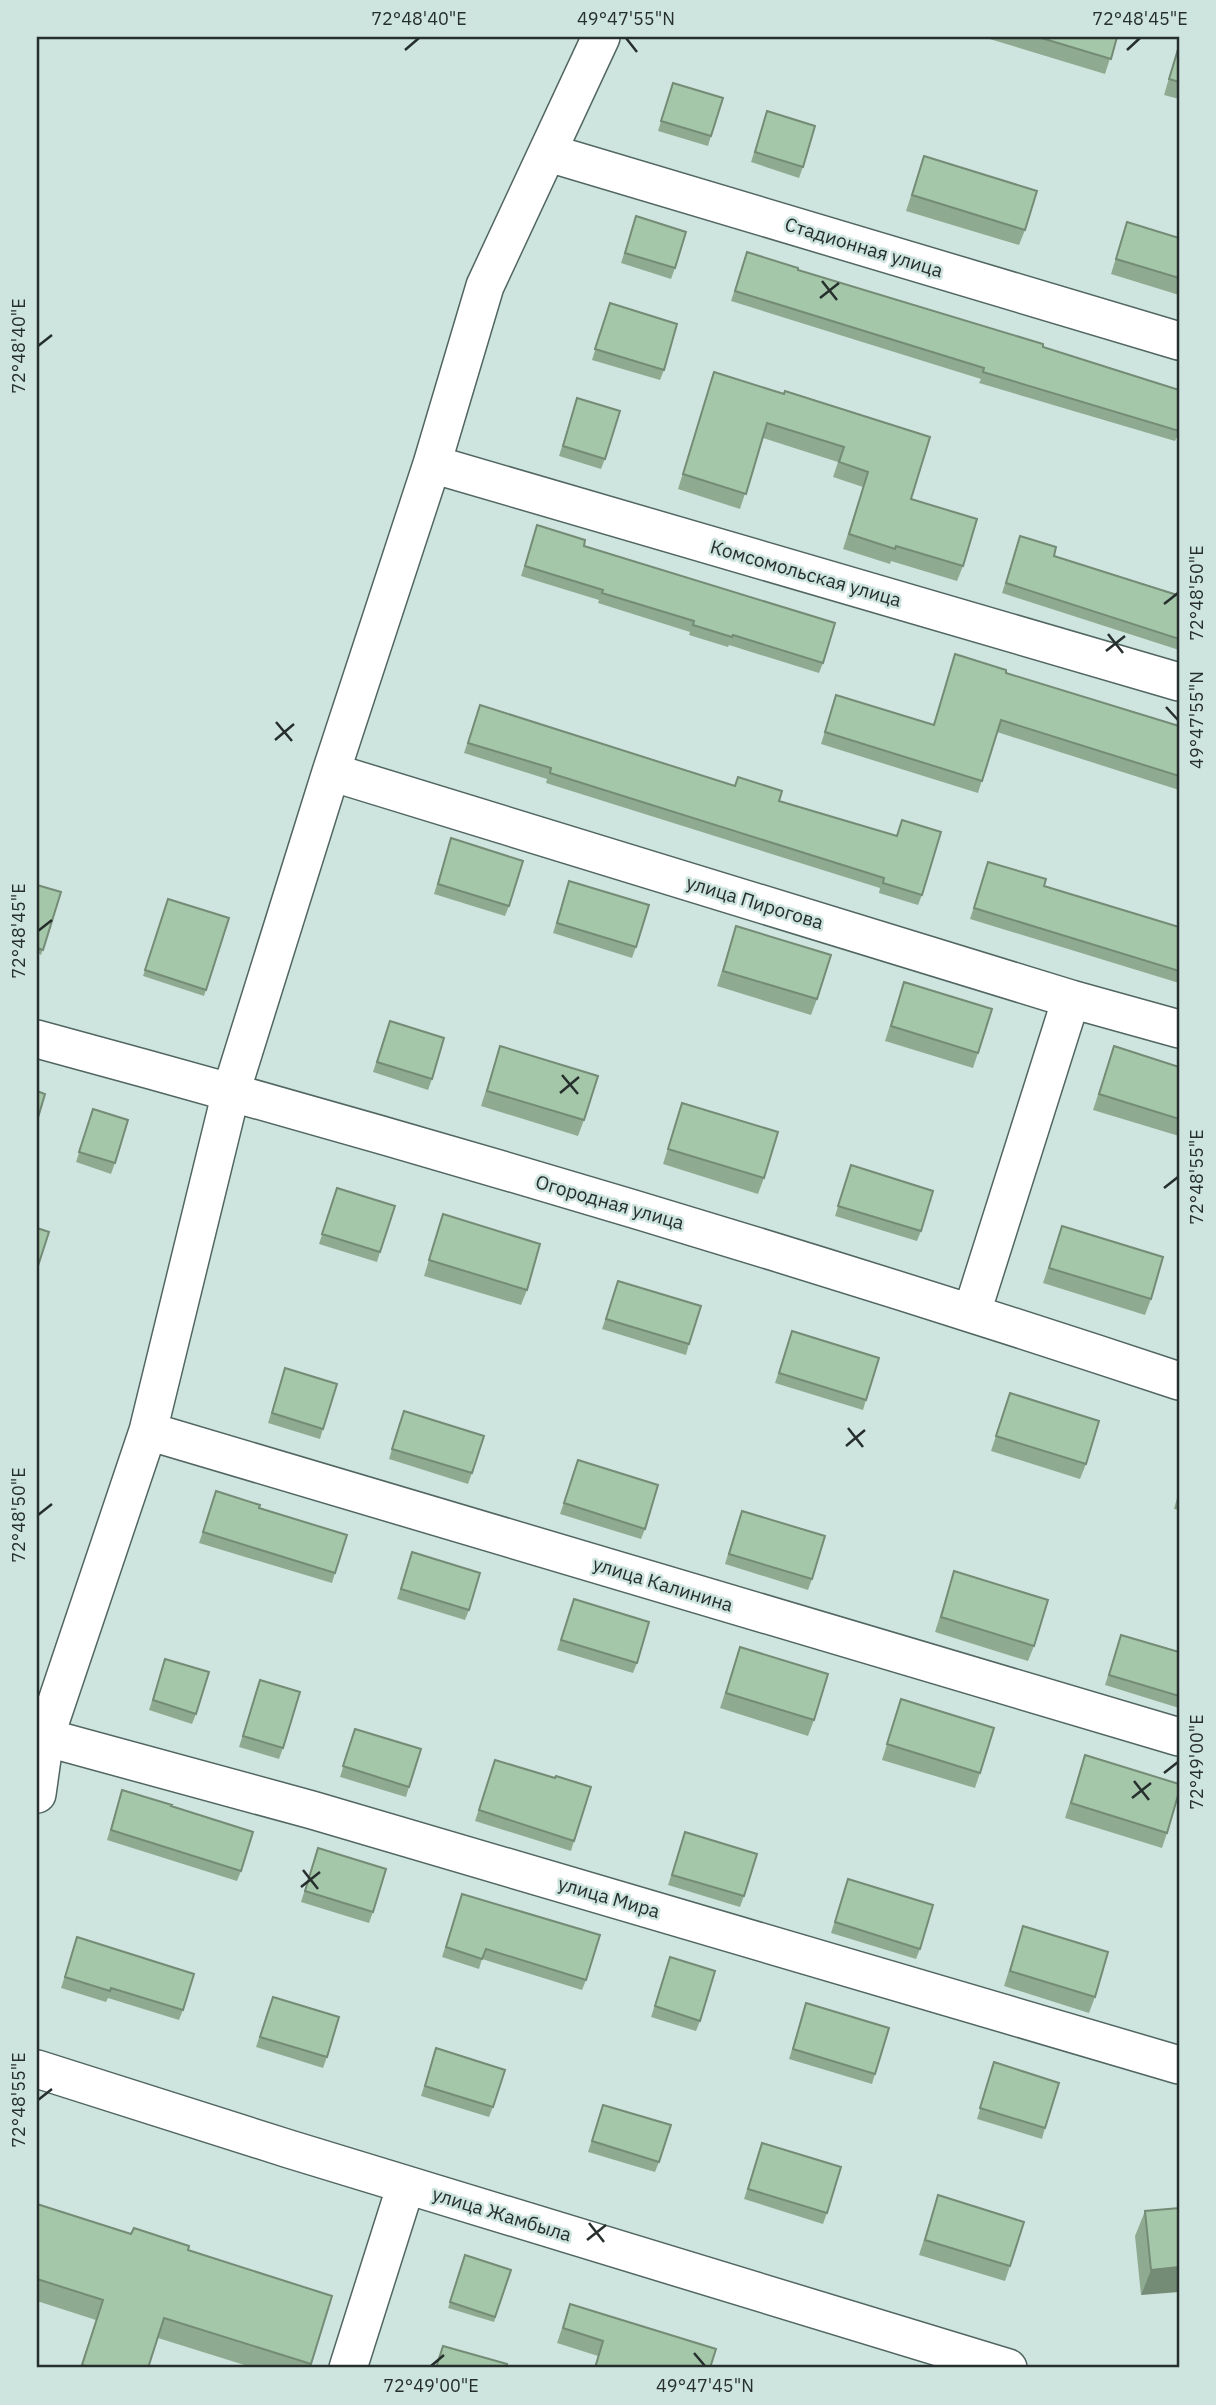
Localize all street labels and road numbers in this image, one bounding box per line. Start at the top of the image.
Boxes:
street label: Стадионная улица [782,212,946,282]
street label: Комсомольская улица [708,534,904,612]
street label: улица Пирогова [683,870,827,934]
street label: Огородная улица [533,1169,687,1235]
street label: улица Калинина [590,1551,736,1617]
street label: улица Мира [555,1871,663,1923]
street label: улица Жамбыла [429,2181,575,2247]

